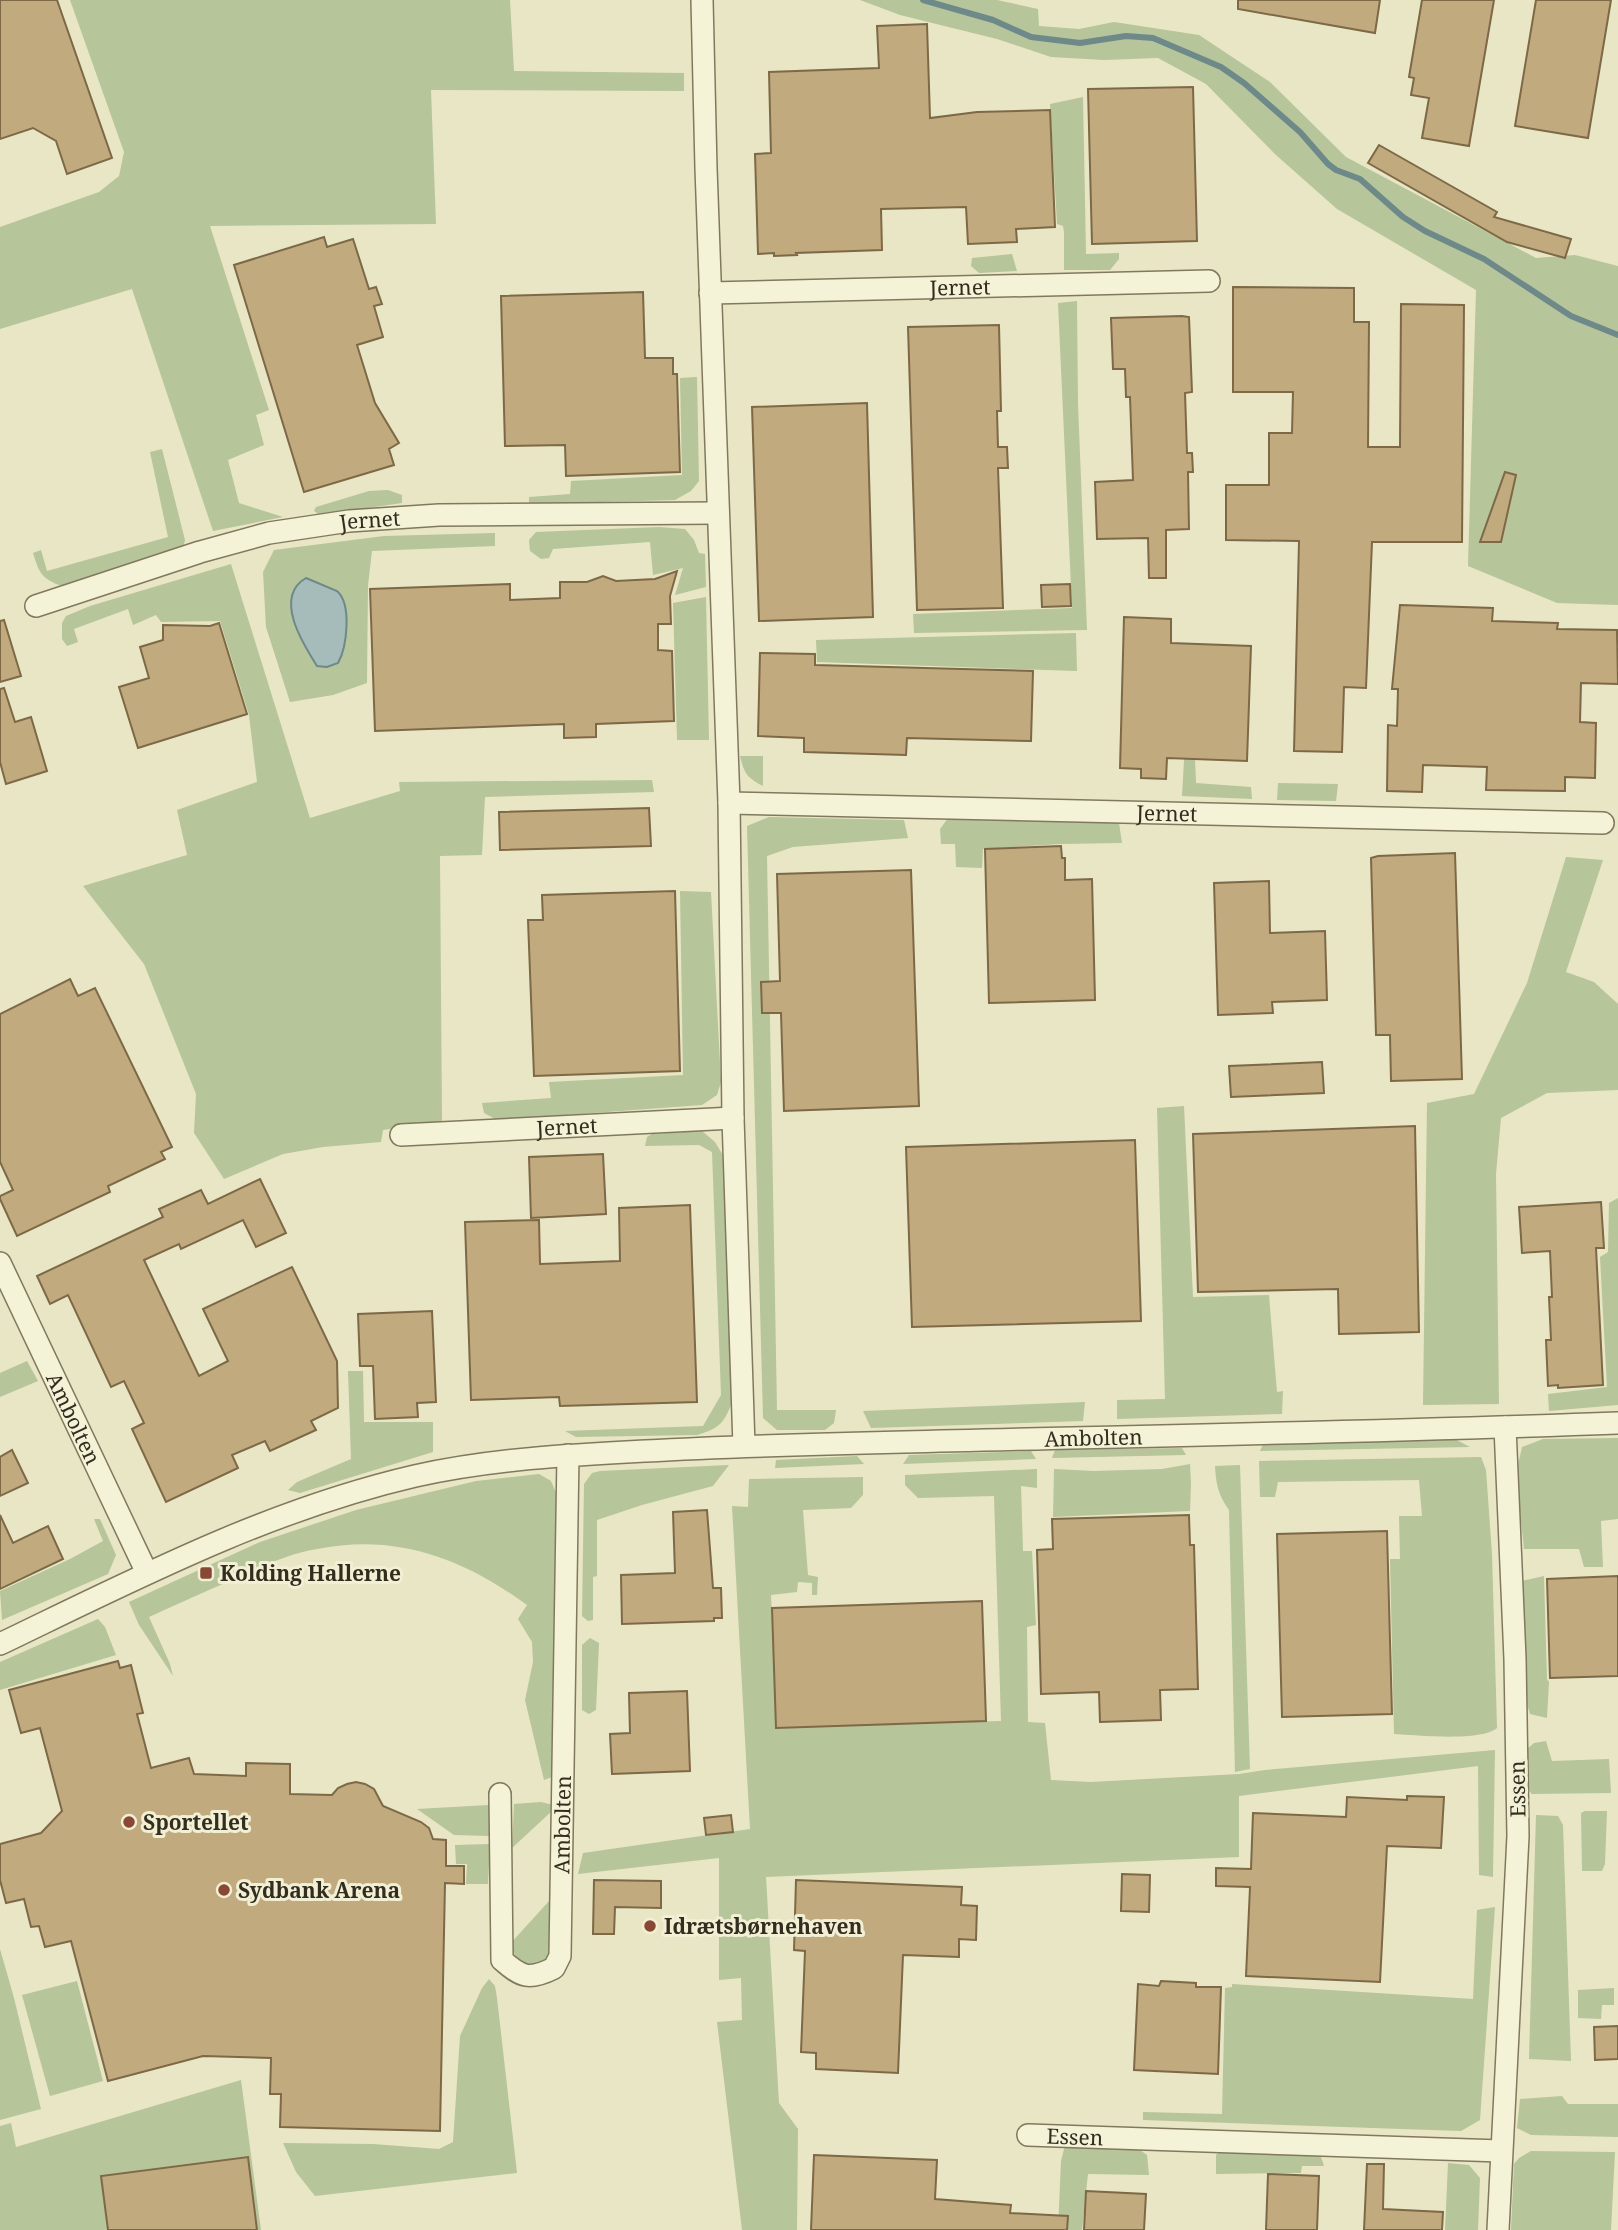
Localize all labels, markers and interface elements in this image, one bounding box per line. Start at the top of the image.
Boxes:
street label: Jernet [928,272,991,302]
street label: Jernet [336,504,401,536]
street label: Jernet [1135,798,1198,828]
street label: Jernet [535,1111,598,1142]
street label: Ambolten [40,1368,107,1469]
street label: Ambolten [1044,1422,1143,1453]
place label: Kolding Hallerne [220,1559,401,1587]
marker: Kolding Hallerne [198,1565,214,1581]
street label: Essen [1503,1760,1531,1818]
street label: Ambolten [547,1775,577,1874]
place label: Sportellet [143,1808,249,1836]
marker: Sportellet [121,1814,137,1830]
place label: Sydbank Arena [238,1876,400,1904]
marker: Sydbank Arena [216,1882,232,1898]
place label: Idrætsbørnehaven [664,1912,862,1940]
marker: Idrætsbørnehaven [642,1918,658,1934]
street label: Essen [1046,2122,1104,2152]

